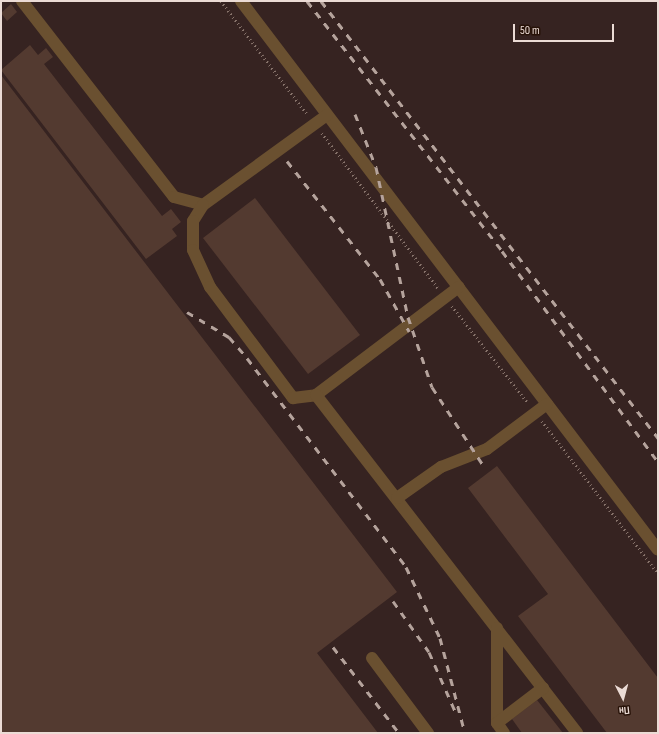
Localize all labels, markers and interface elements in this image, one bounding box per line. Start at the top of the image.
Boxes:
scale bar [515,16,616,42]
text: 50 m [520,23,540,38]
north arrow [603,678,643,718]
text: Пн [618,703,630,717]

